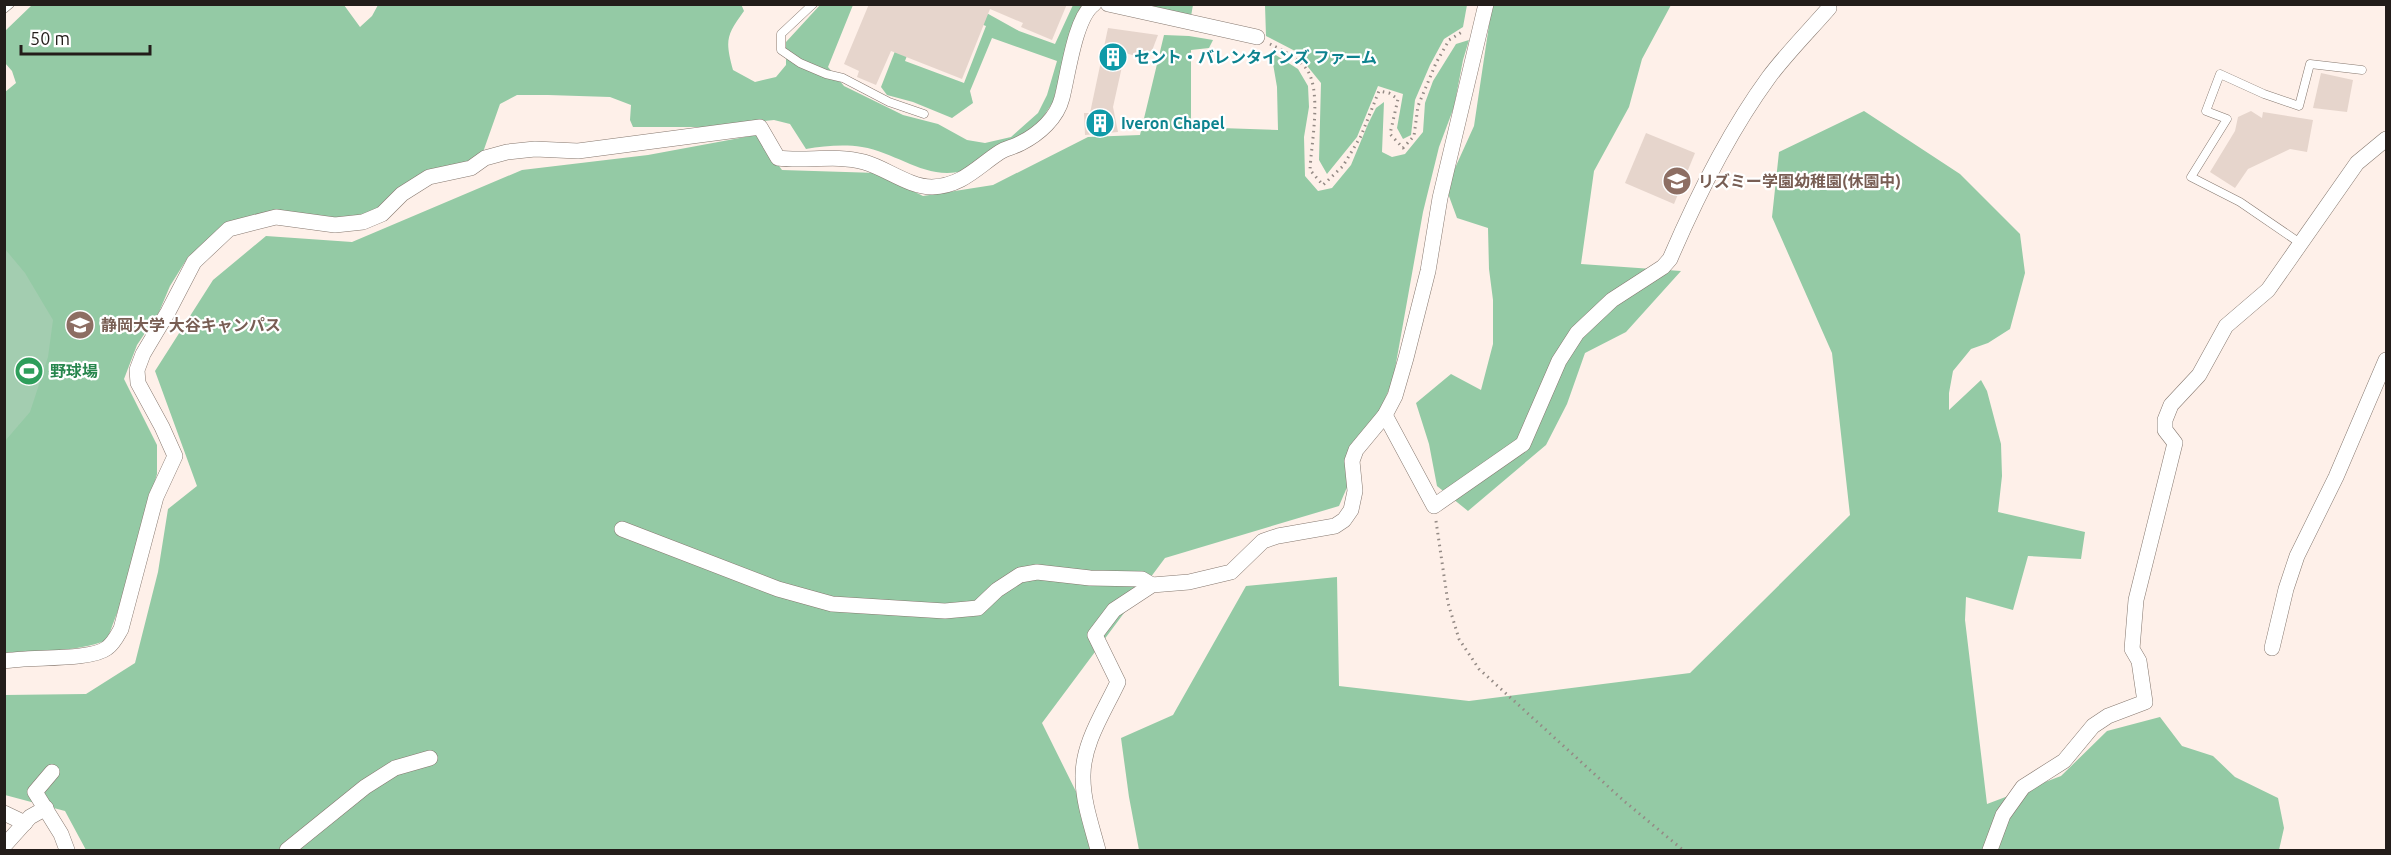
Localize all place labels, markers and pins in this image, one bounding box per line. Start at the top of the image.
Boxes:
building icon: セント・バレンタインズ ファーム [1097,41,1129,73]
place label: セント・バレンタインズ ファーム [1134,48,1377,66]
building icon: Iveron Chapel [1084,107,1116,139]
place label: Iveron Chapel [1121,114,1225,132]
school or university icon: リズミー学園幼稚園(休園中) [1661,165,1693,197]
place label: リズミー学園幼稚園(休園中) [1698,172,1901,191]
school or university icon: 静岡大学 大谷キャンパス [64,309,96,341]
place label: 静岡大学 大谷キャンパス [101,316,281,334]
sports icon: 野球場 [13,355,45,387]
place label: 野球場 [50,362,98,380]

